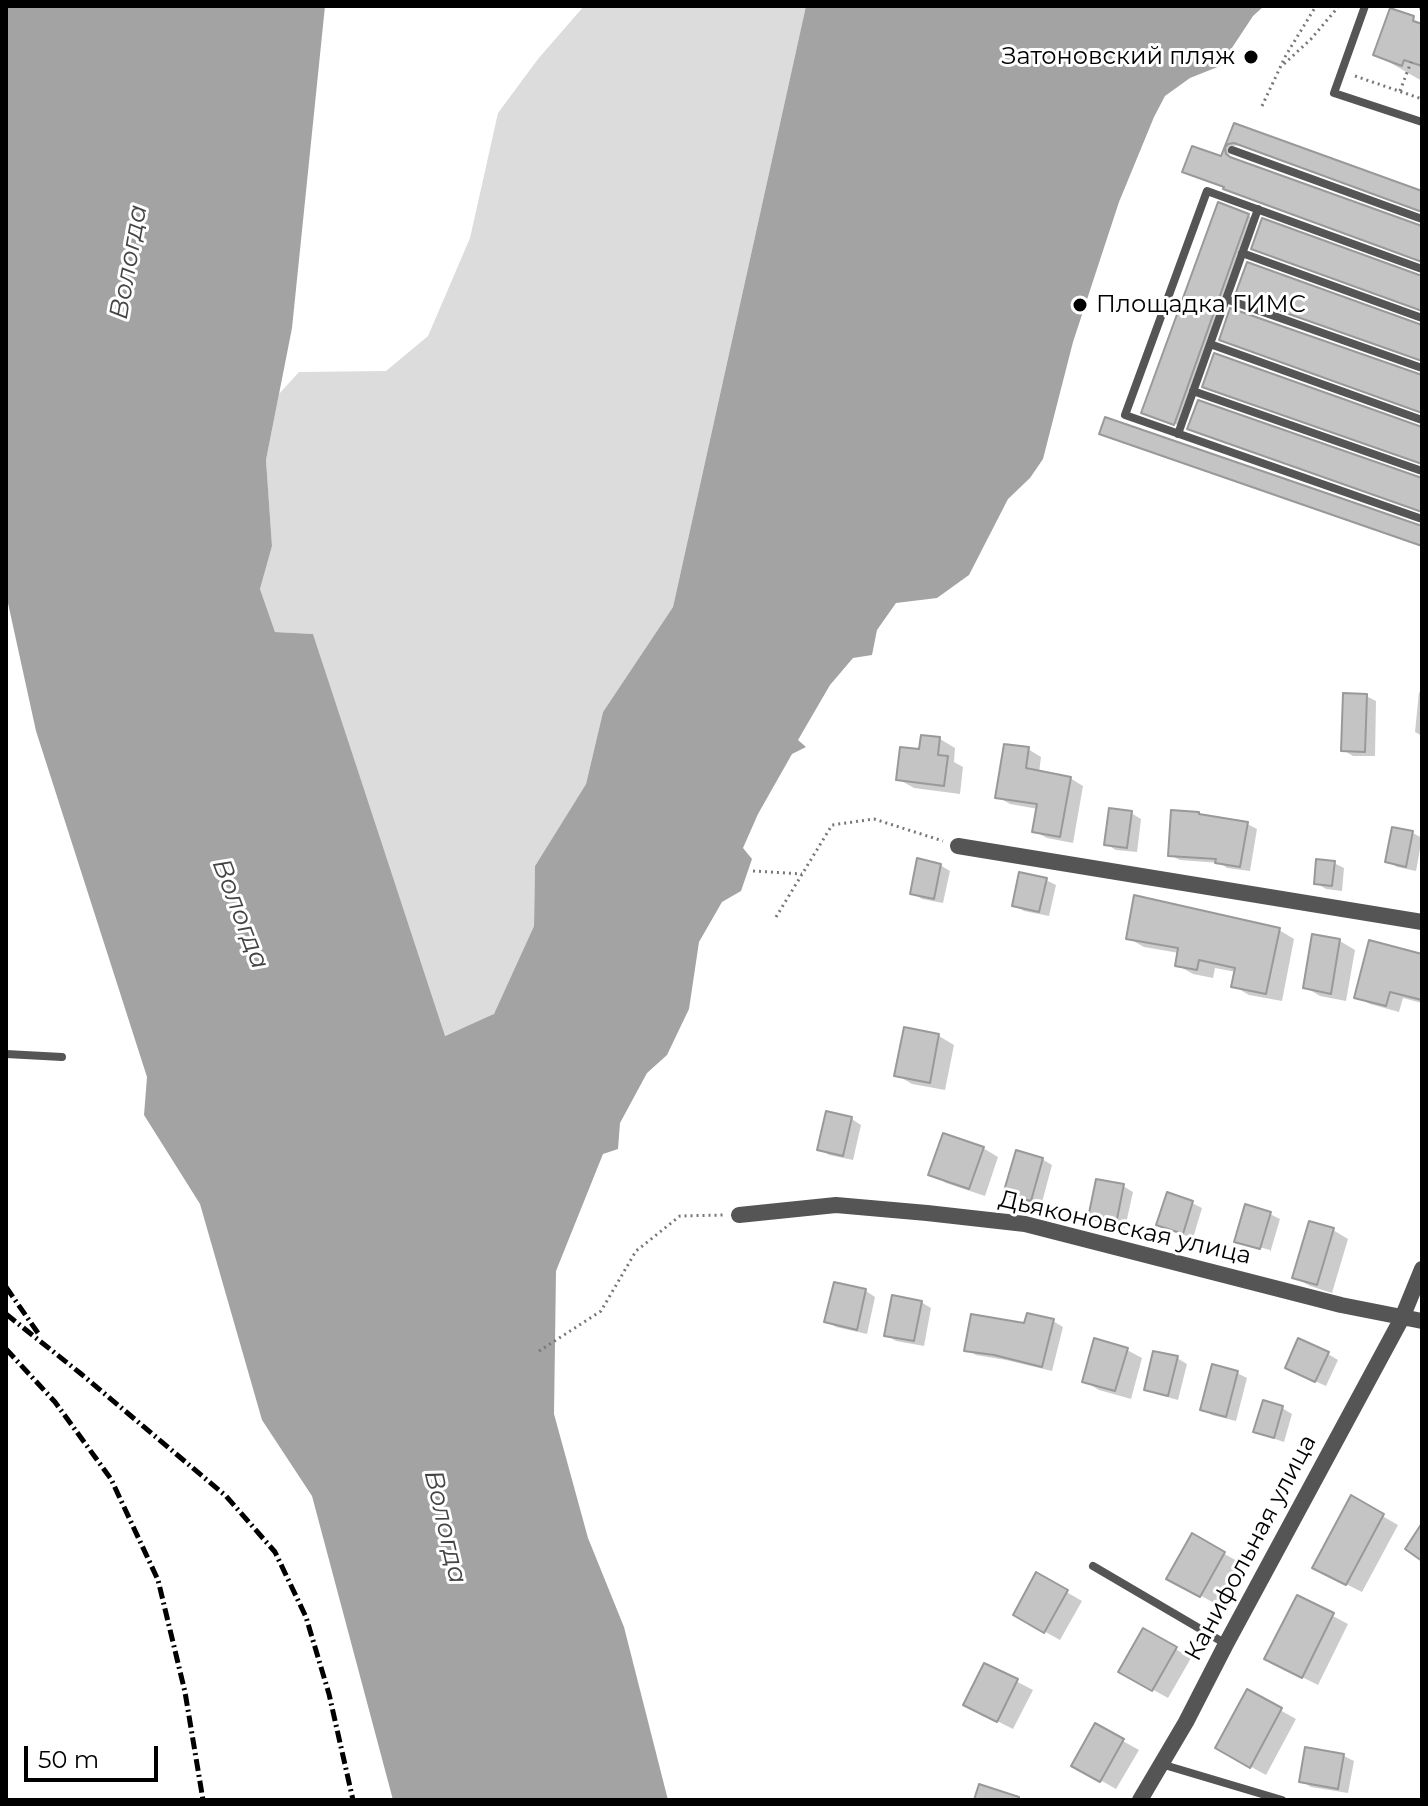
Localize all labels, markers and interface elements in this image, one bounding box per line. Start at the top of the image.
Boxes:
place label: Затоновский пляж [1002,43,1235,71]
marker: Затоновский пляж [1242,48,1260,66]
water label: Вологда [104,202,154,322]
place label: Площадка ГИМС [1096,291,1306,319]
marker: Площадка ГИМС [1071,296,1089,314]
water label: Вологда [205,855,275,973]
street label: Дьяконовская улица [996,1185,1254,1271]
street label: Канифольная улица [1179,1430,1323,1666]
water label: Вологда [417,1467,473,1587]
scale bar [28,1730,162,1780]
text: 50 m [38,1745,99,1774]

